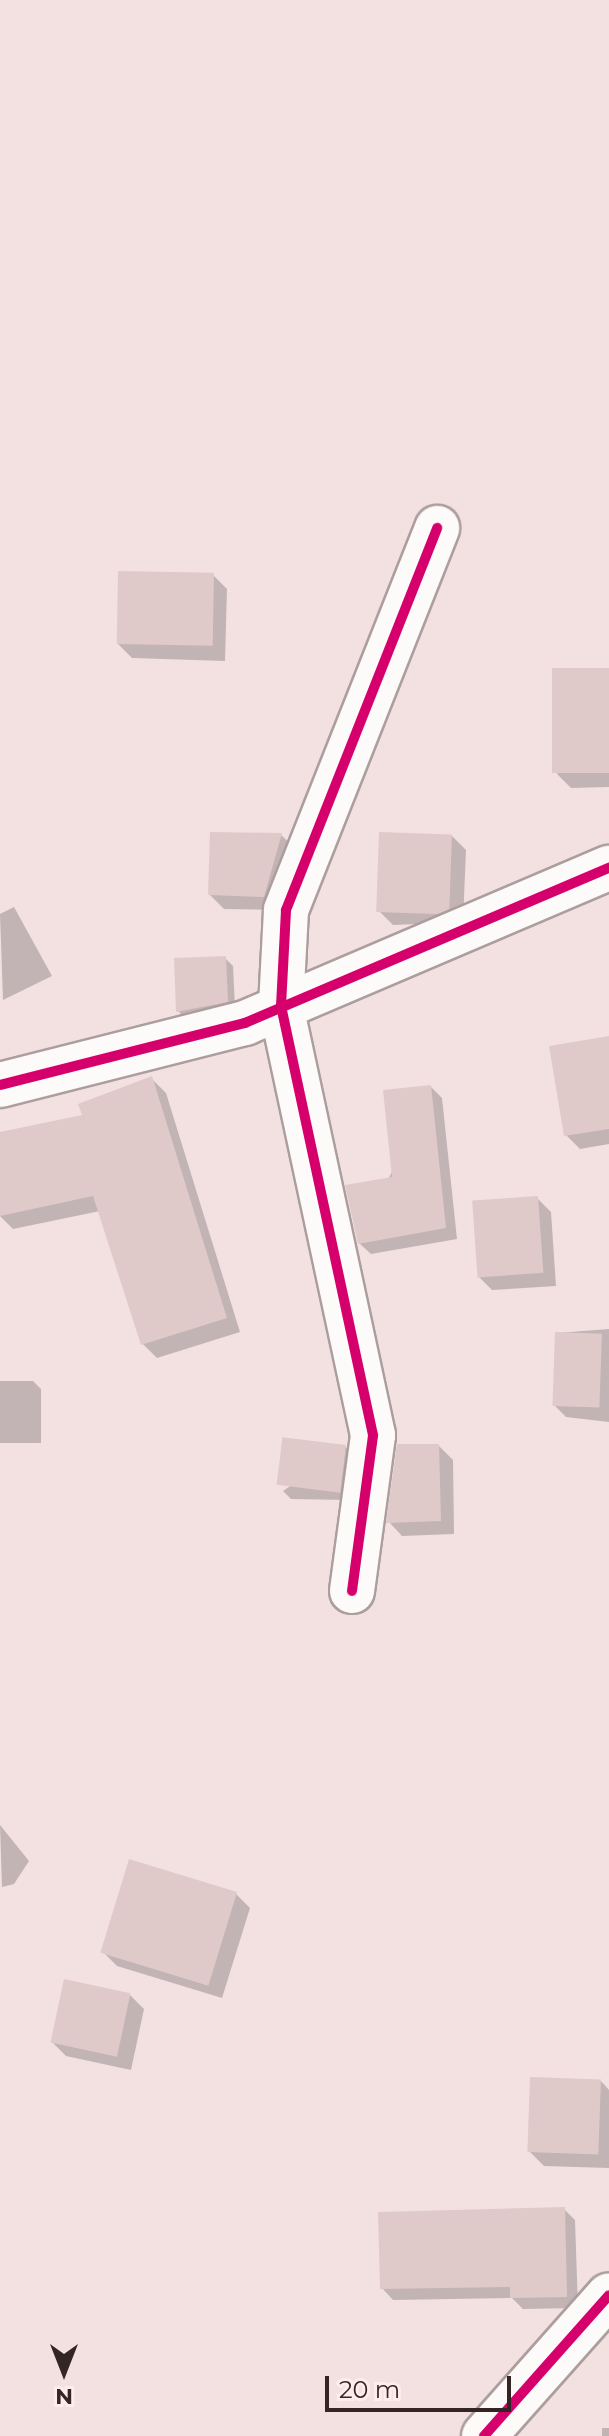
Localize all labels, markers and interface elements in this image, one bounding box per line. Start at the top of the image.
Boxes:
north arrow [24,2332,104,2412]
scale bar [329,2360,515,2410]
text: 20 m [339,2375,400,2404]
text: N [55,2383,73,2410]

